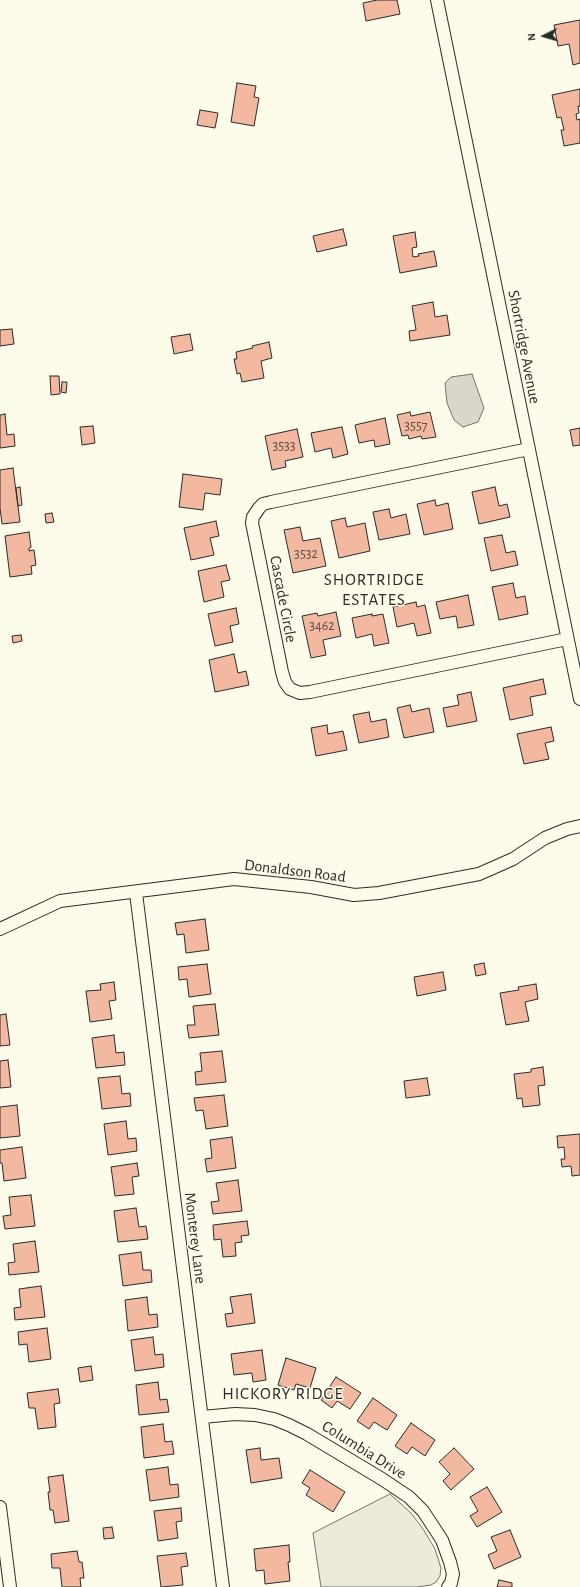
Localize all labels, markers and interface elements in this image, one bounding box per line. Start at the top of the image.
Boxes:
north arrow [524,16,564,56]
text: N [526,33,537,41]
street label: Shortridge Avenue [504,289,544,405]
house number: 3557 [404,418,428,434]
house number: 3533 [272,438,296,454]
house number: 3532 [294,546,318,562]
street label: Cascade Circle [265,554,301,644]
district label: SHORTRIDGE ESTATES [324,570,424,610]
house number: 3462 [309,618,335,634]
street label: Donaldson Road [243,855,347,887]
street label: Monterey Lane [180,1191,210,1285]
district label: HICKORY RIDGE [222,1384,344,1404]
street label: Columbia Drive [318,1416,410,1484]

